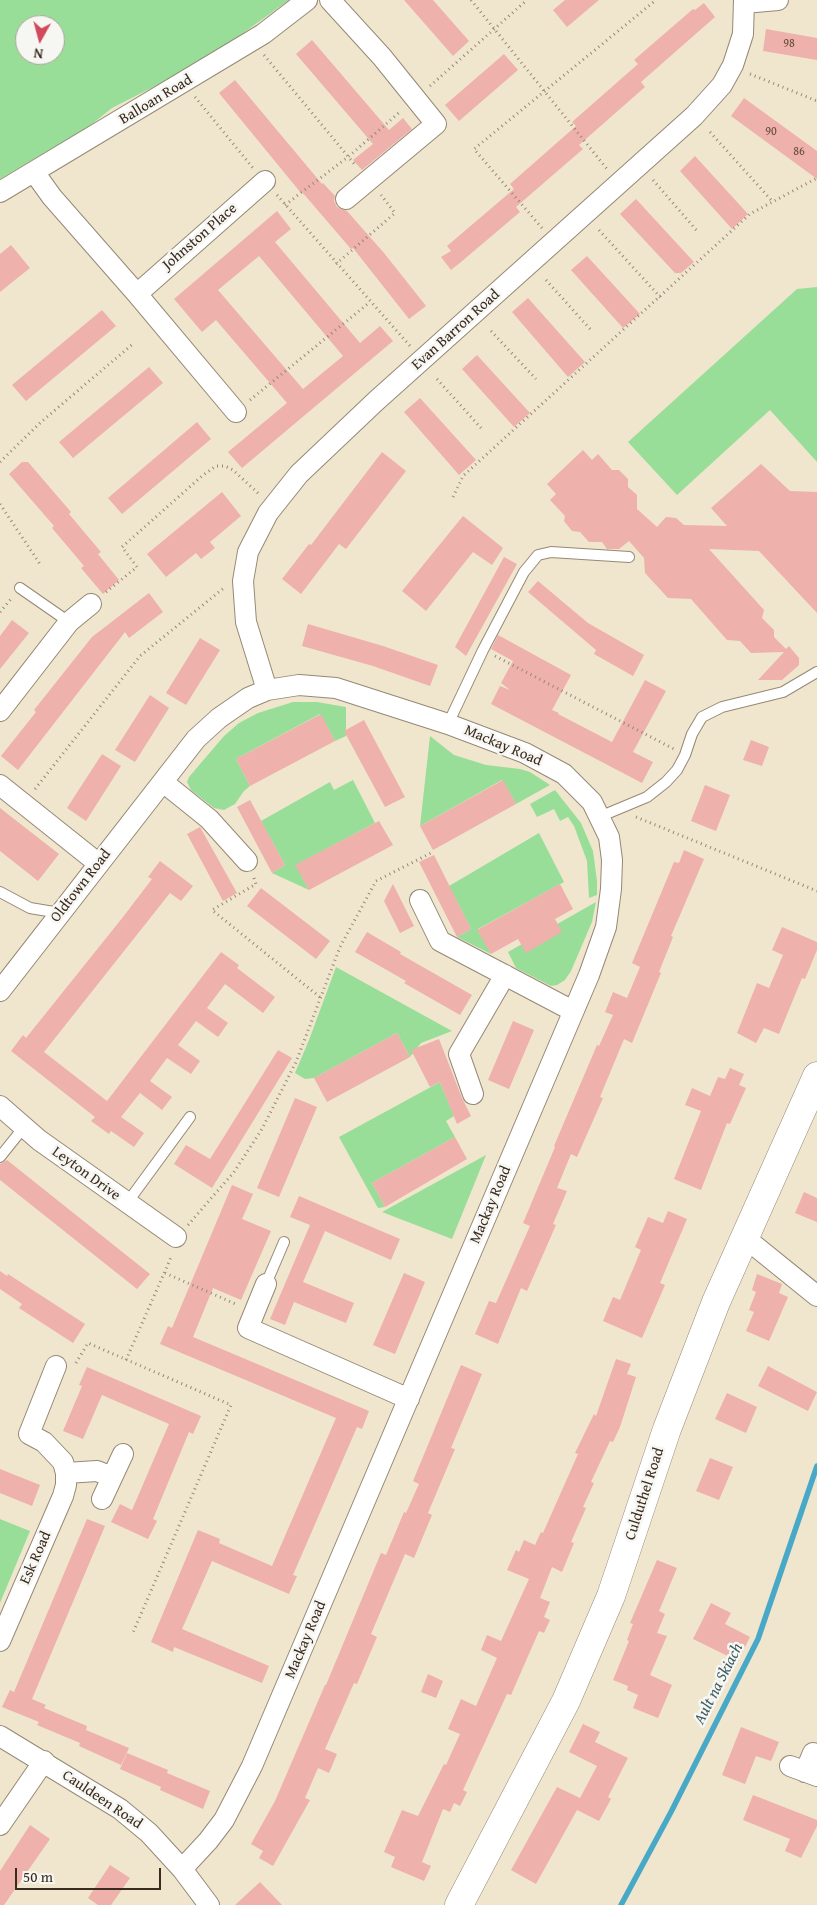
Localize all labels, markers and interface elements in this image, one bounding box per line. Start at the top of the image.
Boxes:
north arrow [15,15,65,65]
house number: 98 [783,37,795,51]
text: N [32,43,44,64]
street label: Balloan Road [116,71,196,129]
house number: 90 [765,125,777,139]
house number: 86 [793,145,805,159]
street label: Johnston Place [159,200,241,274]
street label: Evan Barron Road [408,286,504,374]
street label: Mackay Road [461,722,545,770]
street label: Oldtown Road [47,846,115,926]
street label: Leyton Drive [48,1143,124,1205]
street label: Mackay Road [467,1163,515,1247]
street label: Culduthel Road [622,1445,668,1543]
street label: Esk Road [16,1529,56,1587]
street label: Mackay Road [282,1598,330,1682]
water label: Ault na Skiach [690,1640,748,1728]
street label: Cauldeen Road [59,1767,145,1833]
scale bar [18,1858,164,1890]
text: 50 m [23,1866,53,1887]

